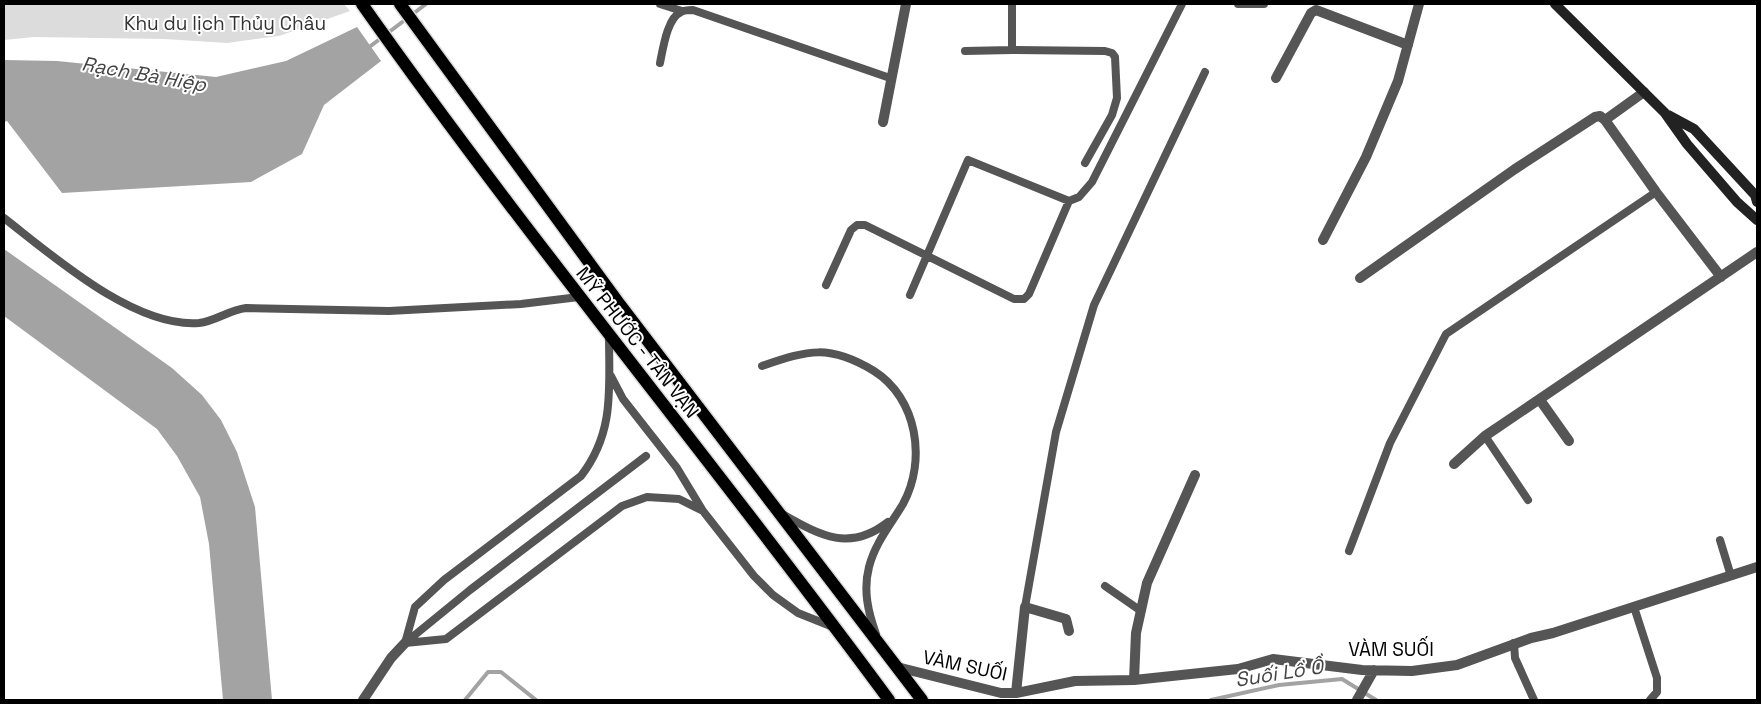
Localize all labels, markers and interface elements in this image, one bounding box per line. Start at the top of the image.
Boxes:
park label: Khu du lịch Thủy Châu [124,11,326,36]
water label: Rạch Bà Hiệp [80,50,209,98]
street label: MỸ PHƯỚC - TÂN VẠN [571,262,705,423]
street label: VÀM SUỐI [1348,636,1434,662]
street label: VÀM SUỐI [920,643,1010,687]
water label: Suối Lồ Ồ [1233,653,1327,693]

